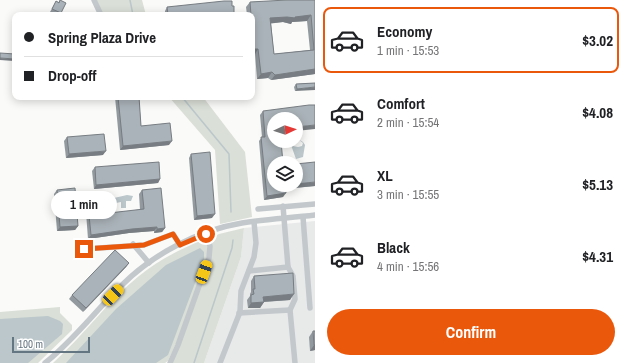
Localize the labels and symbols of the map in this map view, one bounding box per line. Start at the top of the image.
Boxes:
north arrow [267,112,303,148]
callout: 1 min [51,191,117,219]
route start [197,225,215,243]
route end [75,240,93,258]
car [194,259,214,285]
car [100,282,126,308]
scale bar [12,335,90,354]

